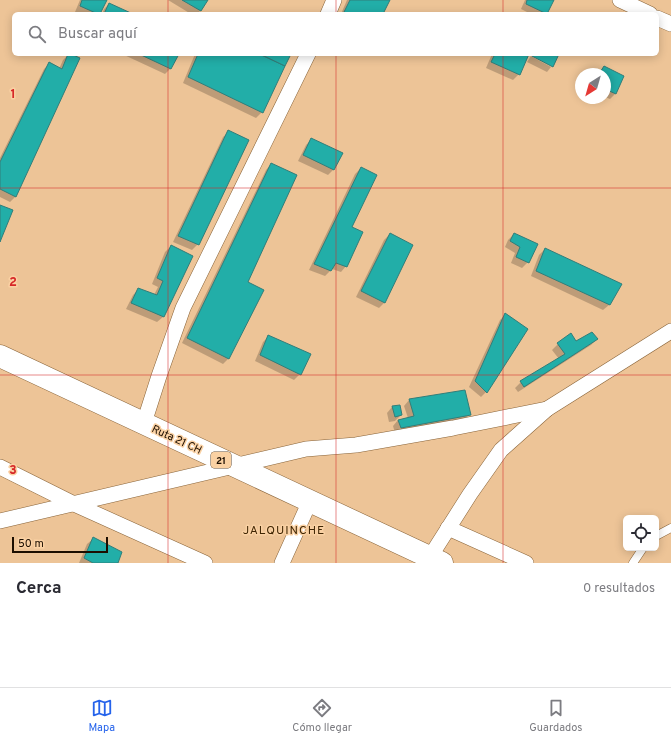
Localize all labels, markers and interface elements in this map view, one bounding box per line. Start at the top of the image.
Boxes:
search box [12,12,659,56]
icon: search [26,23,48,45]
text: Buscar aquí [58,25,137,44]
north arrow [575,68,611,104]
text: 1 [10,87,16,103]
text: 2 [9,275,17,291]
street label: Ruta 21 CH [149,422,204,458]
road number: 21 [211,452,231,468]
text: 3 [9,463,17,479]
map controls [623,515,659,551]
button: locate [623,515,659,551]
district label: JALQUINCHE [243,523,325,539]
scale bar [12,535,108,554]
text: 50 m [18,537,44,551]
text: Cerca [16,578,62,600]
text: 0 resultados [583,581,655,597]
tab: Mapa [89,697,115,735]
tab: Cómo llegar [292,697,352,735]
tab: Guardados [529,697,582,735]

